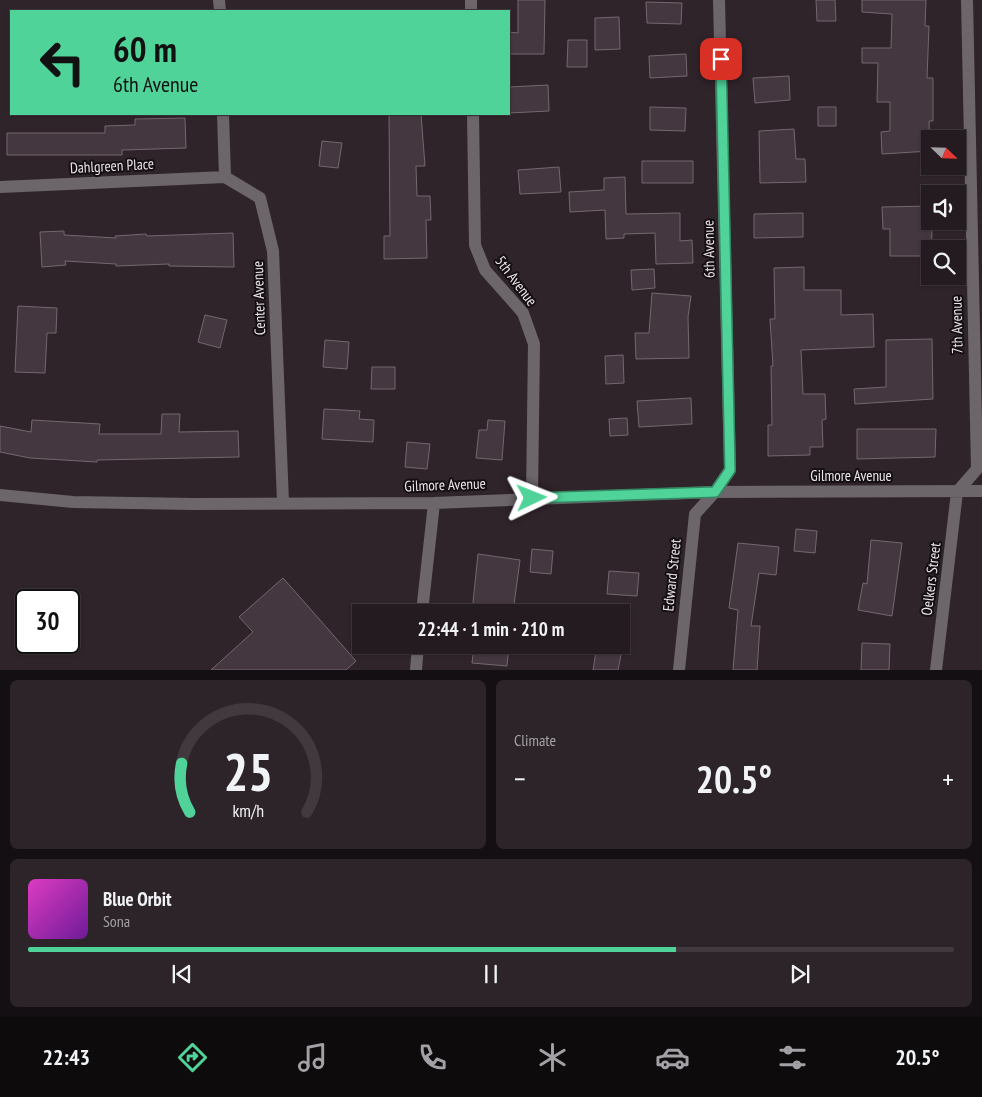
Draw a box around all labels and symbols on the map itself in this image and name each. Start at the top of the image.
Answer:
pin [700,38,742,80]
north arrow [921,130,966,175]
street label: Dahlgreen Place [69,154,154,177]
street label: 6th Avenue [698,220,719,278]
street label: 5th Avenue [491,252,541,310]
street label: Center Avenue [248,261,269,335]
street label: 7th Avenue [946,296,967,354]
street label: Gilmore Avenue [810,466,892,485]
position arrow [505,471,557,523]
street label: Gilmore Avenue [404,474,486,495]
street label: Edward Street [658,538,685,612]
street label: Oelkers Street [917,541,944,616]
speed limit sign: 30 [15,589,80,654]

